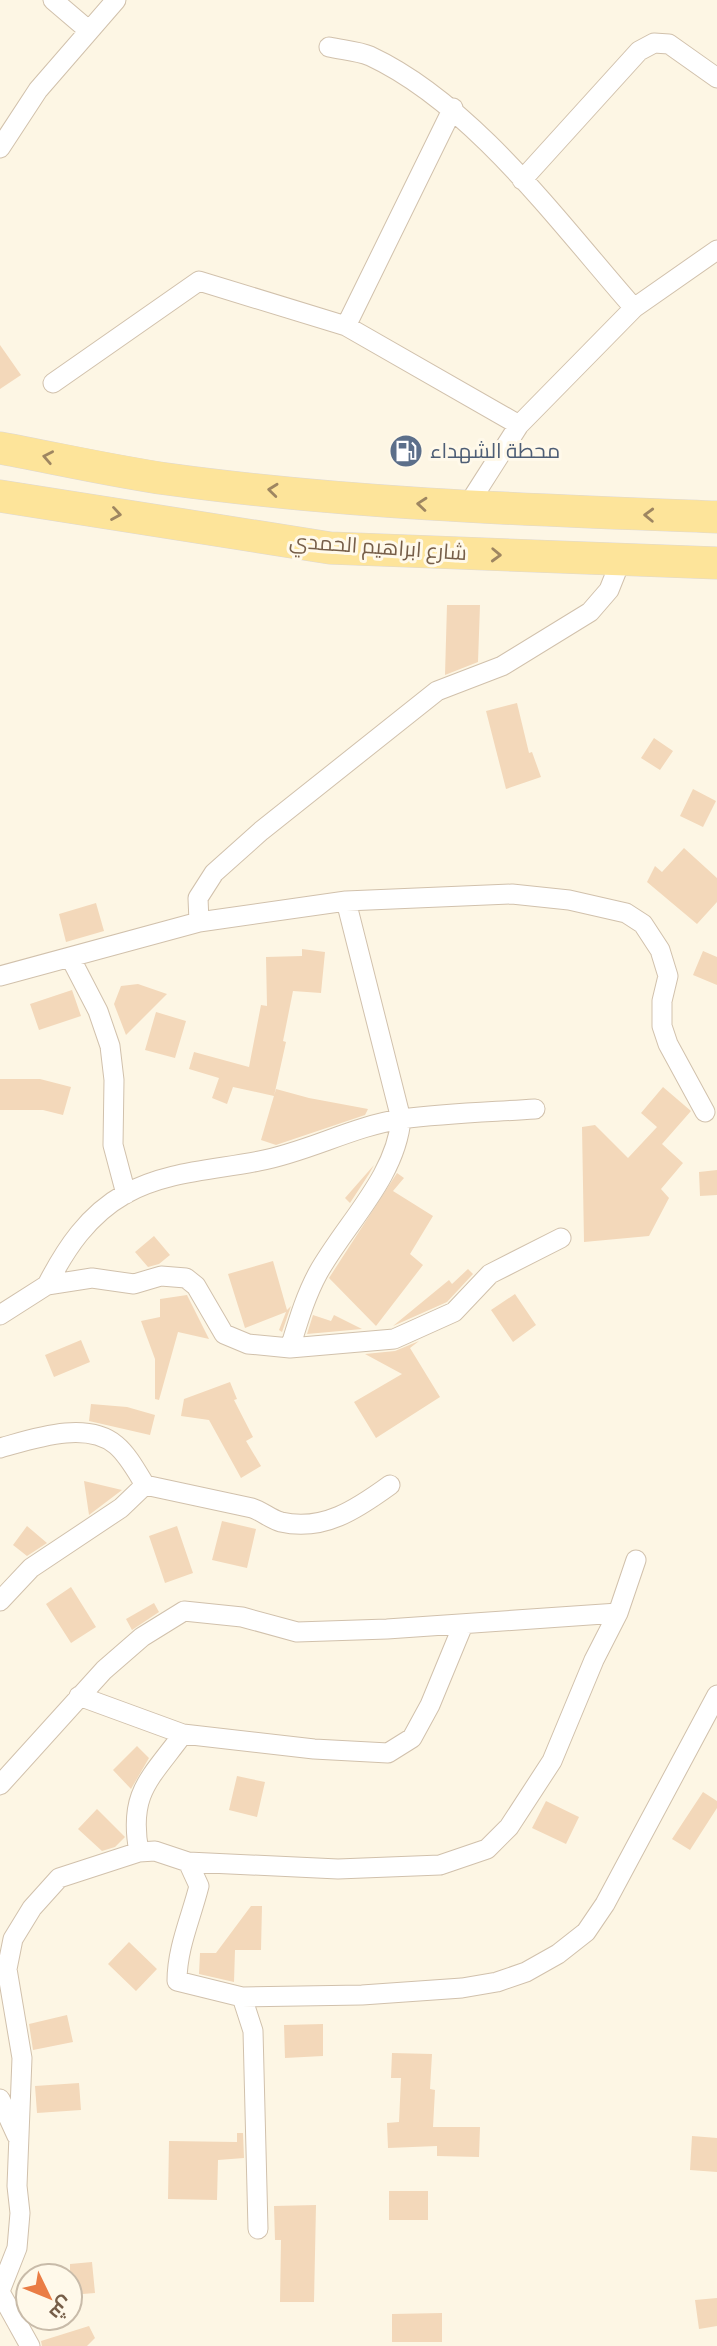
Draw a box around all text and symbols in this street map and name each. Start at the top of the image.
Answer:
fuel station icon: محطة الشهداء [387,432,425,470]
place label: محطة الشهداء [430,437,560,464]
one-way arrow [42,450,54,465]
one-way arrow [267,482,279,497]
one-way arrow [416,496,427,511]
one-way arrow [110,506,122,521]
one-way arrow [643,507,654,522]
street label: شارع ابراهيم الحمدي [288,527,468,569]
one-way arrow [491,548,502,563]
north arrow [14,2262,84,2332]
text: ش [44,2291,79,2326]

